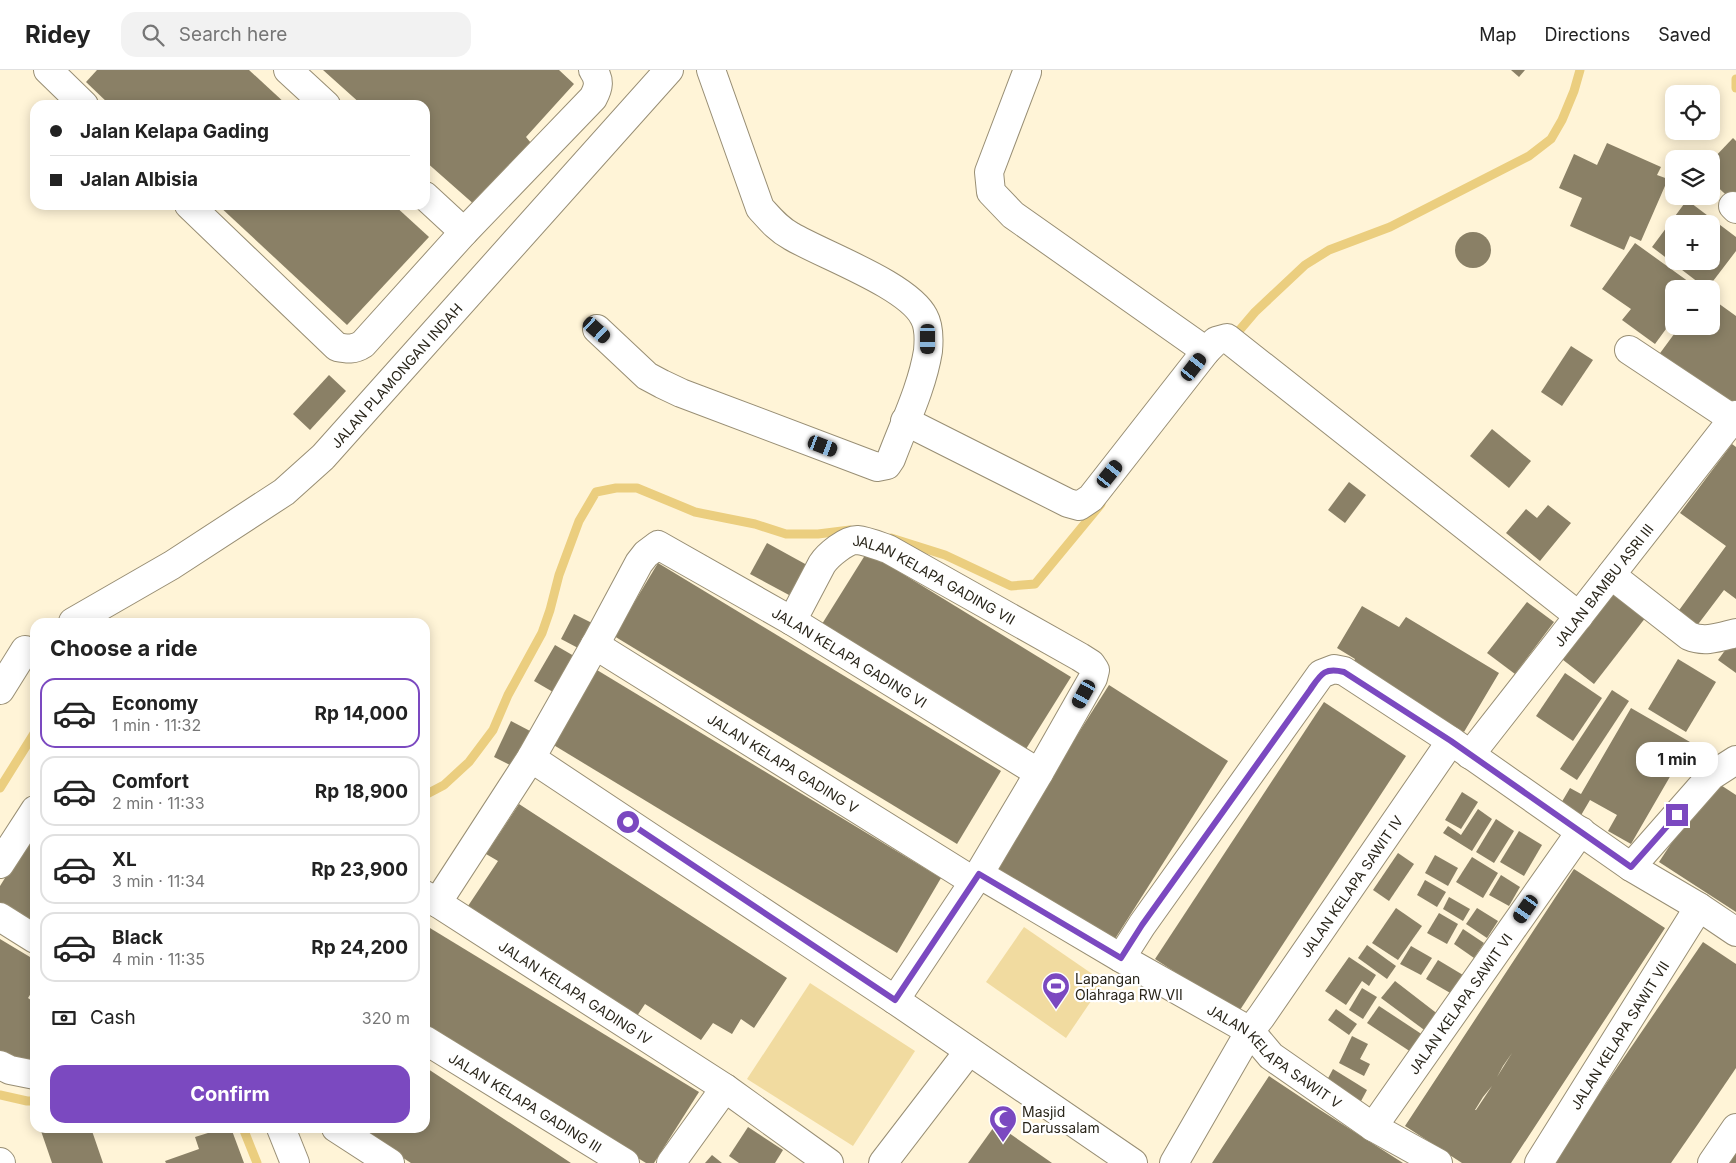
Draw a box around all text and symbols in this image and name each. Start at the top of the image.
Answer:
search box [121,12,471,57]
text: Ridey [25,20,91,49]
icon: search [139,21,167,49]
text: Search here [179,23,287,46]
text: Map [1479,24,1517,45]
text: Directions [1545,24,1630,45]
text: Saved [1658,24,1711,45]
map controls [1665,85,1720,335]
button: locate [1665,85,1720,140]
text: Jalan Kelapa Gading [80,120,269,143]
button: layers [1665,150,1720,205]
text: Jalan Albisia [80,168,198,191]
button: + [1665,215,1720,270]
button: − [1665,280,1720,335]
street label: JALAN PLAMONGAN INDAH [327,299,465,451]
car [580,314,613,346]
car [920,324,935,354]
car [1178,351,1209,383]
car [806,434,839,458]
car [1094,458,1125,490]
street label: JALAN BAMBU ASRI III [1550,520,1656,650]
street label: JALAN KELAPA GADING VII [851,531,1018,627]
street label: JALAN KELAPA GADING VI [769,603,930,711]
text: Choose a ride [50,635,198,661]
car [1070,677,1097,711]
icon: car [52,691,97,736]
text: Economy [112,692,198,715]
text: Rp 14,000 [314,702,408,725]
street label: JALAN KELAPA GADING V [705,709,862,816]
text: 1 min · 11:32 [112,715,201,735]
callout: 1 min [1636,742,1718,778]
text: 1 min [1657,749,1697,769]
icon: car [52,769,97,814]
text: Comfort [112,770,189,793]
text: Rp 18,900 [315,780,408,803]
text: 2 min · 11:33 [112,793,205,813]
route end [1666,804,1688,826]
route start [617,811,639,833]
street label: JALAN KELAPA SAWIT IV [1296,812,1406,960]
icon: car [52,847,97,892]
text: XL [112,848,137,871]
text: Rp 23,900 [311,858,408,881]
text: 3 min · 11:34 [112,871,205,891]
car [1511,892,1540,926]
icon: car [52,925,97,970]
text: Black [112,926,163,949]
street label: JALAN KELAPA SAWIT VI [1404,930,1515,1077]
text: Rp 24,200 [311,936,408,959]
street label: JALAN KELAPA GADING IV [496,936,655,1047]
text: 4 min · 11:35 [112,949,205,969]
street label: JALAN KELAPA SAWIT VII [1566,957,1672,1112]
place label: Lapangan Olahraga RW VII [1075,970,1183,1003]
sports icon: Lapangan Olahraga RW VII [1041,971,1071,1010]
street label: JALAN KELAPA SAWIT V [1205,1000,1345,1111]
icon: cash [50,1004,78,1032]
text: Cash [90,1006,136,1029]
text: 320 m [362,1008,410,1028]
street label: JALAN KELAPA GADING III [446,1048,605,1155]
button: Confirm [50,1065,410,1123]
place label: Masjid Darussalam [1022,1103,1100,1136]
mosque icon: Masjid Darussalam [988,1104,1018,1143]

